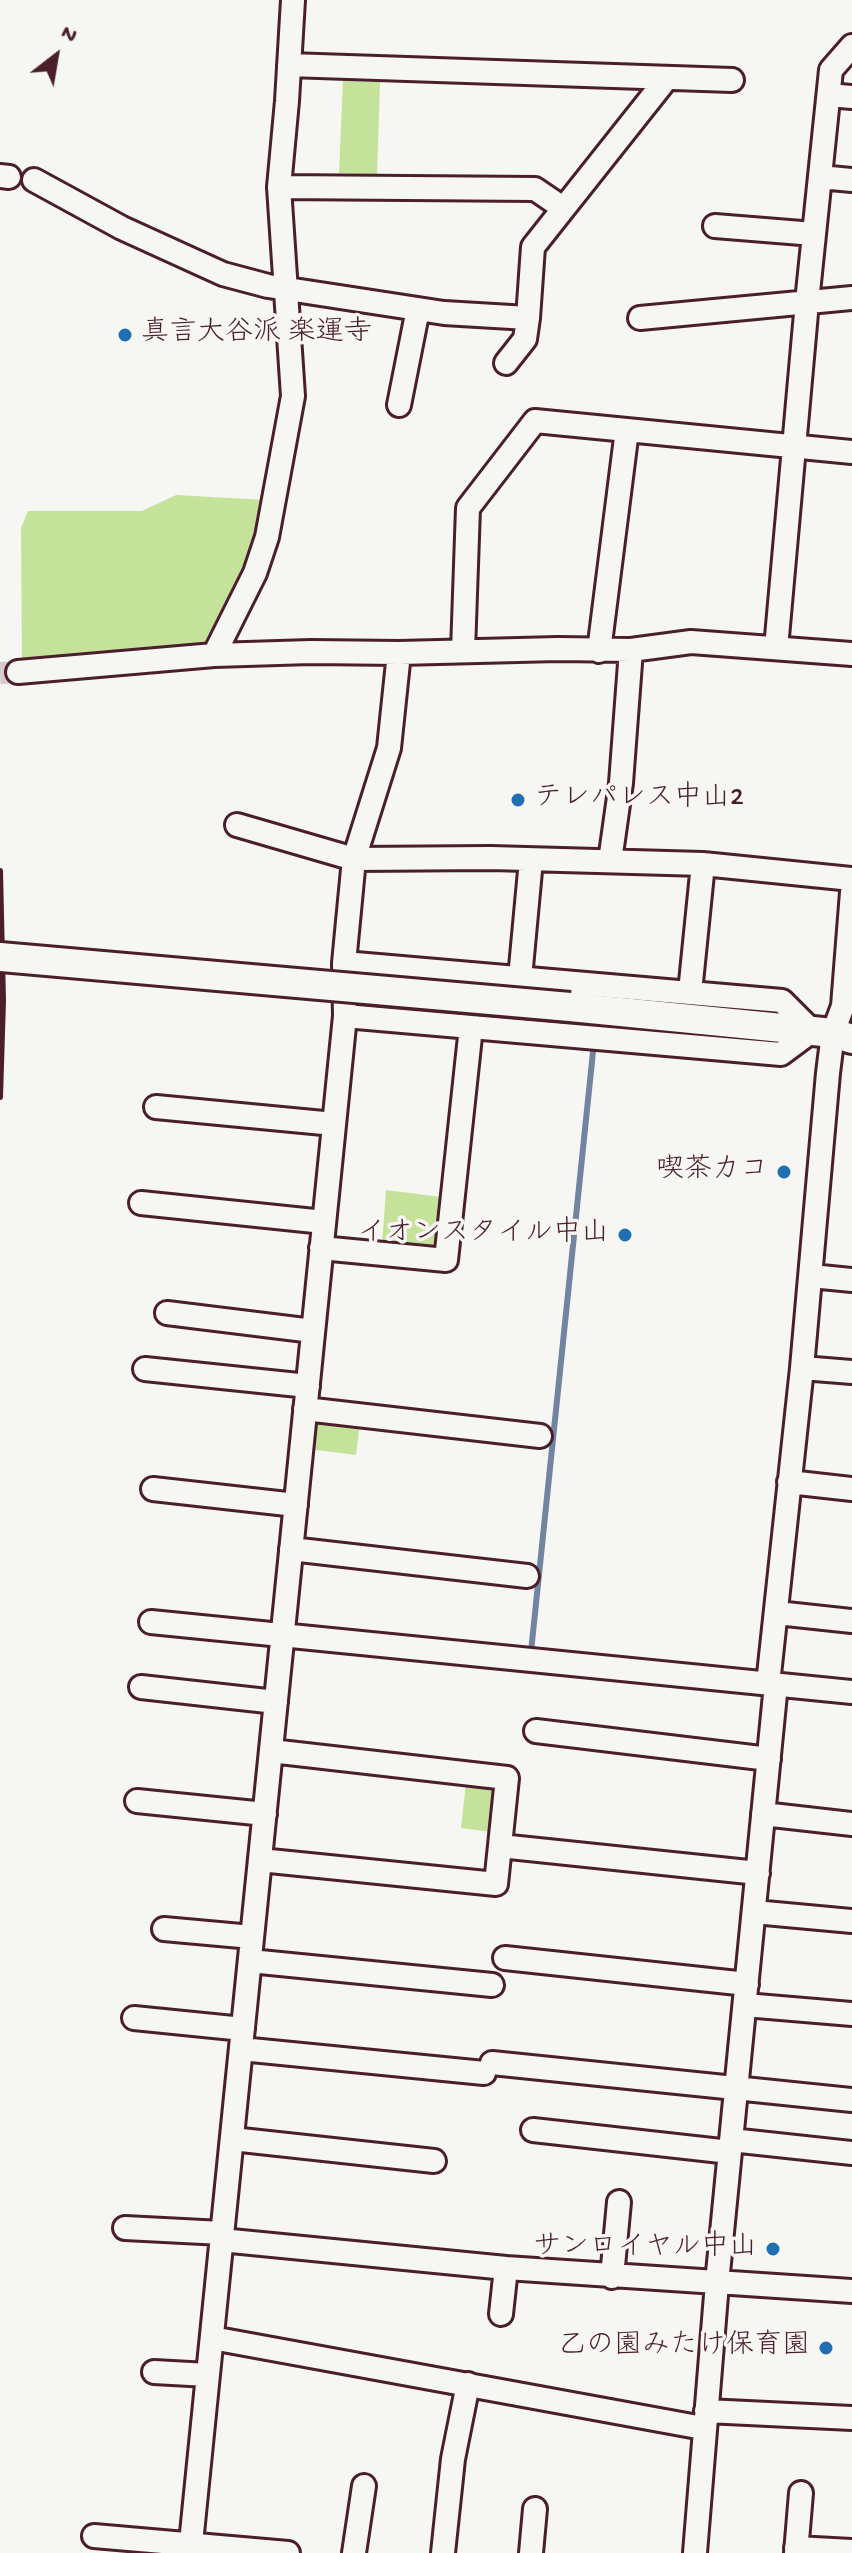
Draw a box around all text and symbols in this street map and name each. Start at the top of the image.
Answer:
north arrow [16,16,96,96]
text: N [56,21,81,50]
place label: 真言大谷派 楽運寺 [141,318,372,352]
marker: 真言大谷派 楽運寺 [116,326,134,344]
place label: テレパレス中山2 [534,783,744,817]
marker: テレパレス中山2 [509,791,527,809]
place label: 喫茶カコ [656,1155,768,1189]
marker: 喫茶カコ [775,1163,793,1181]
place label: イオンスタイル中山 [357,1218,609,1252]
marker: イオンスタイル中山 [616,1226,634,1244]
place label: サンロイヤル中山 [533,2232,757,2266]
marker: サンロイヤル中山 [764,2240,782,2258]
place label: 乙の園みたけ保育園 [558,2331,810,2365]
marker: 乙の園みたけ保育園 [817,2339,835,2357]

